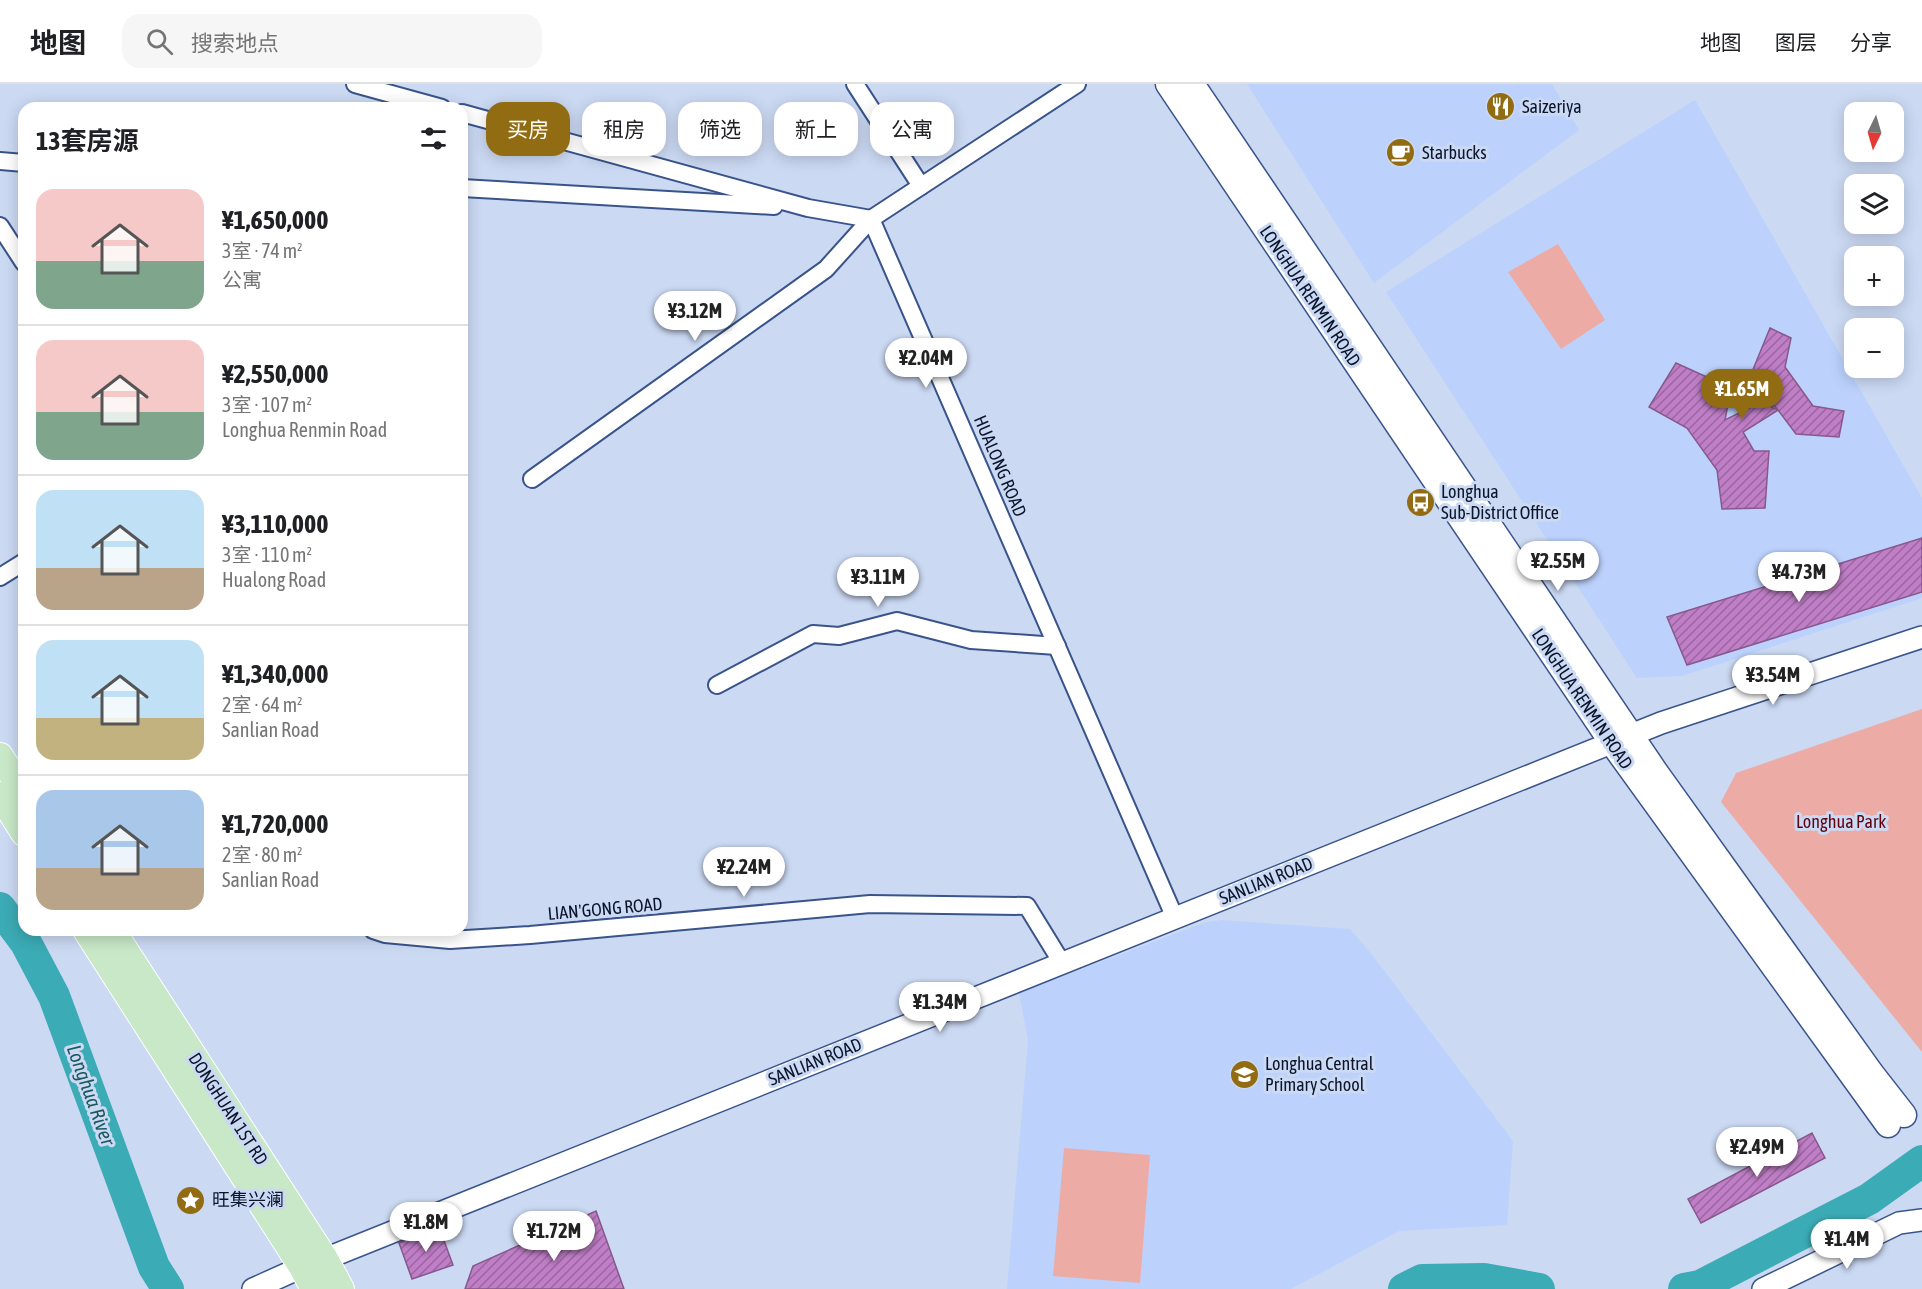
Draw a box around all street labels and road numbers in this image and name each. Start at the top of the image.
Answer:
street label: LONGHUA RENMIN ROAD [1256,221,1365,370]
street label: HUALONG ROAD [970,412,1031,520]
street label: LONGHUA RENMIN ROAD [1528,624,1637,773]
street label: SANLIAN ROAD [1216,852,1316,909]
street label: LIAN'GONG ROAD [547,893,663,924]
street label: SANLIAN ROAD [765,1033,865,1090]
street label: DONGHUAN 1ST RD [184,1049,272,1169]

